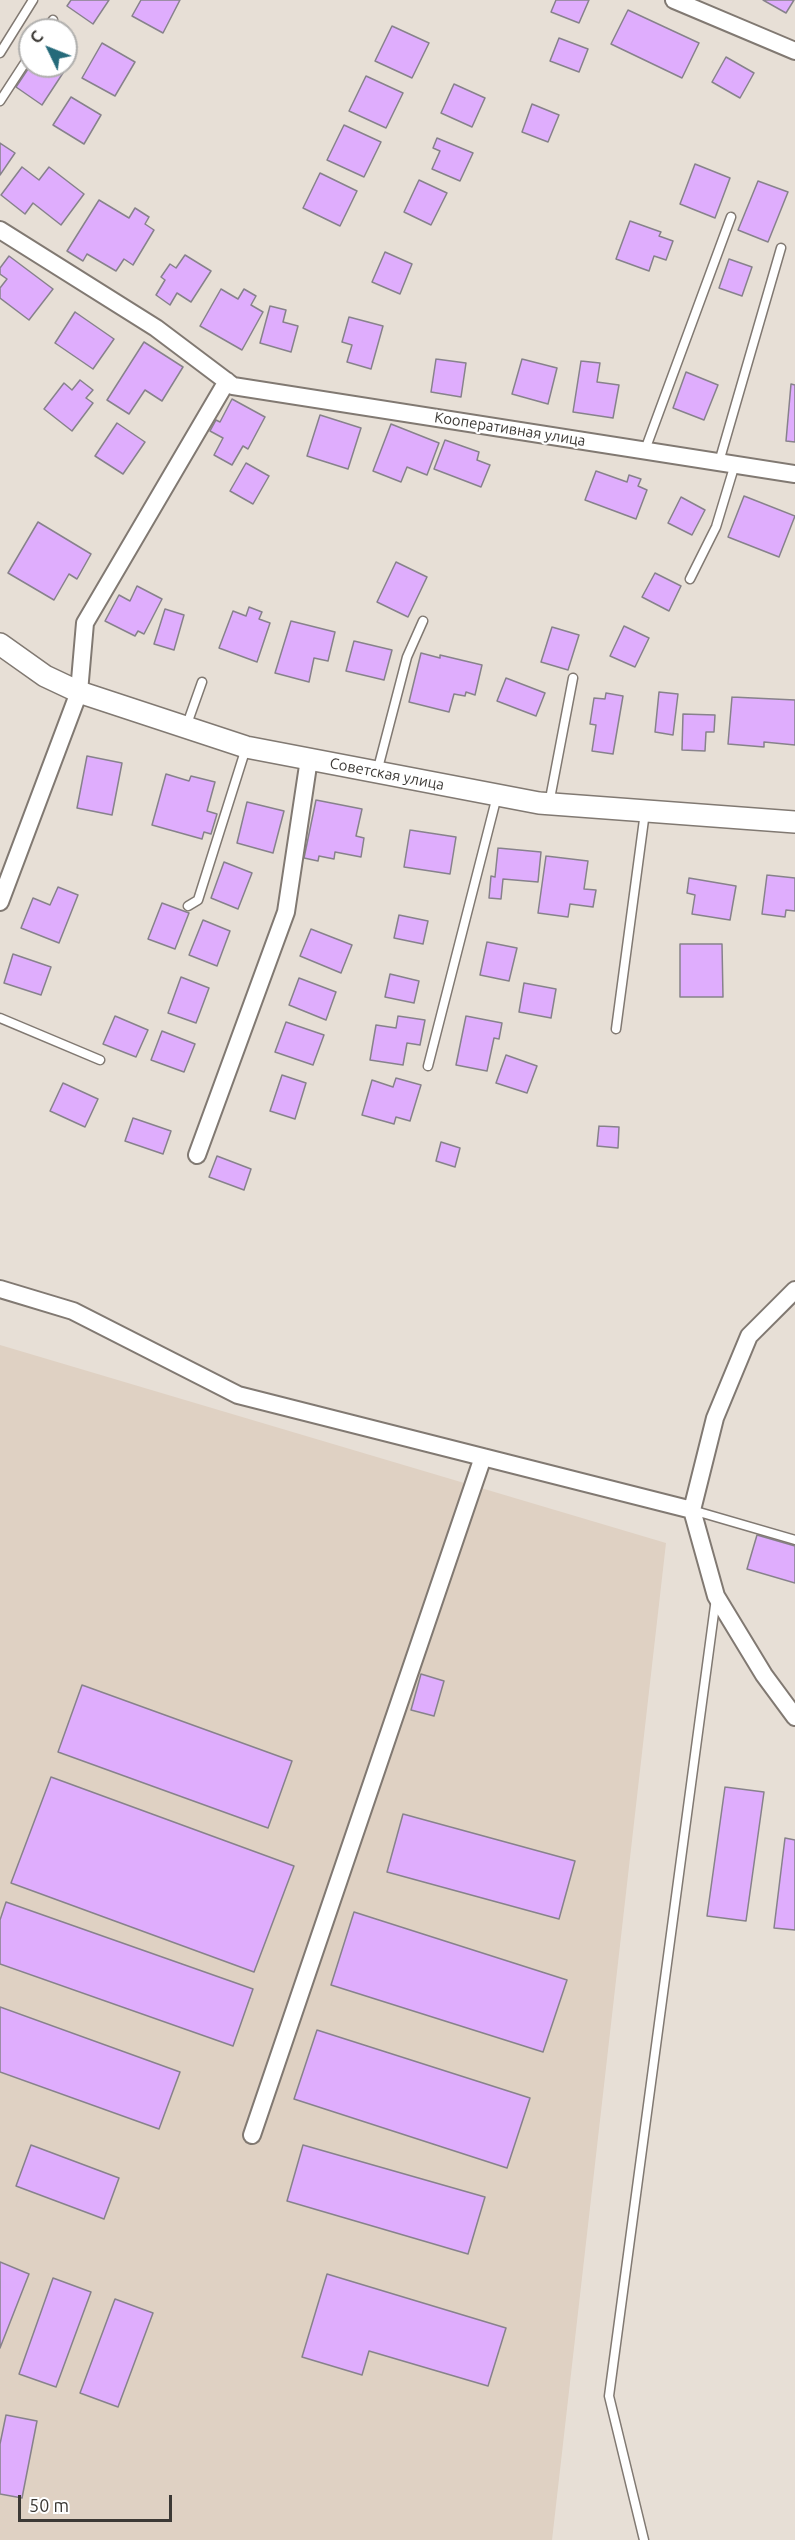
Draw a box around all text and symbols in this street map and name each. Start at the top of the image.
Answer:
north arrow [18,18,78,78]
text: С [26,27,46,47]
street label: Кооперативная улица [433,408,587,450]
street label: Советская улица [328,754,446,794]
scale bar [21,2483,176,2521]
text: 50 m [29,2495,69,2515]

